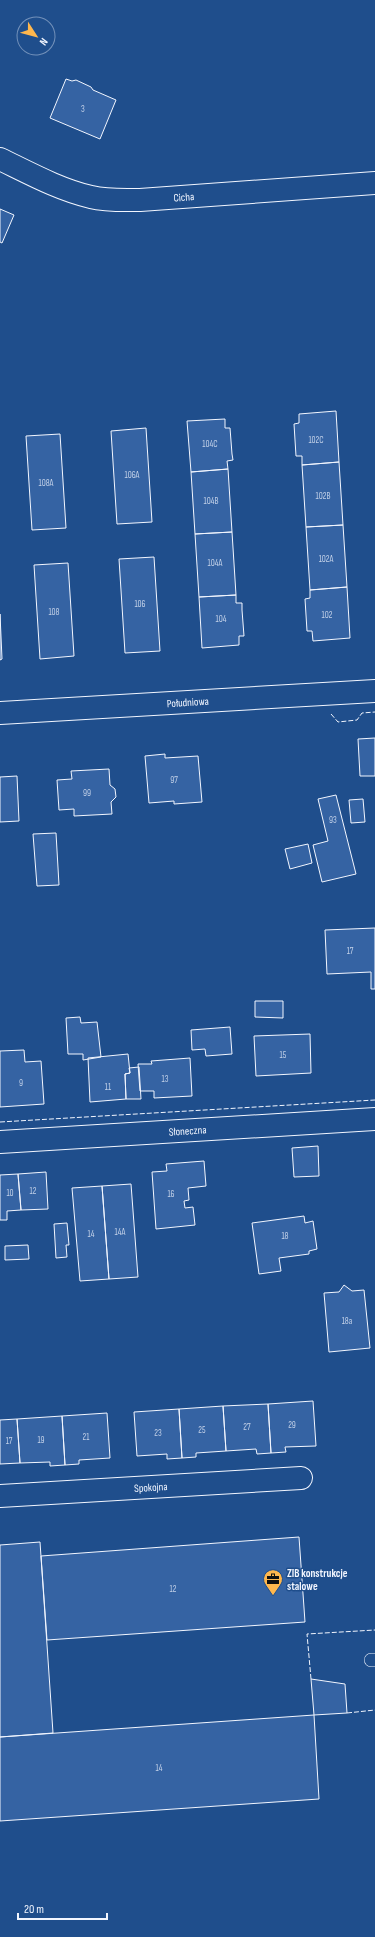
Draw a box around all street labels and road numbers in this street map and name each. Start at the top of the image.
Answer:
street label: Cicha [173,190,195,204]
street label: Południowa [166,694,209,710]
street label: Słoneczna [168,1123,207,1138]
street label: Spokojna [134,1480,168,1494]

